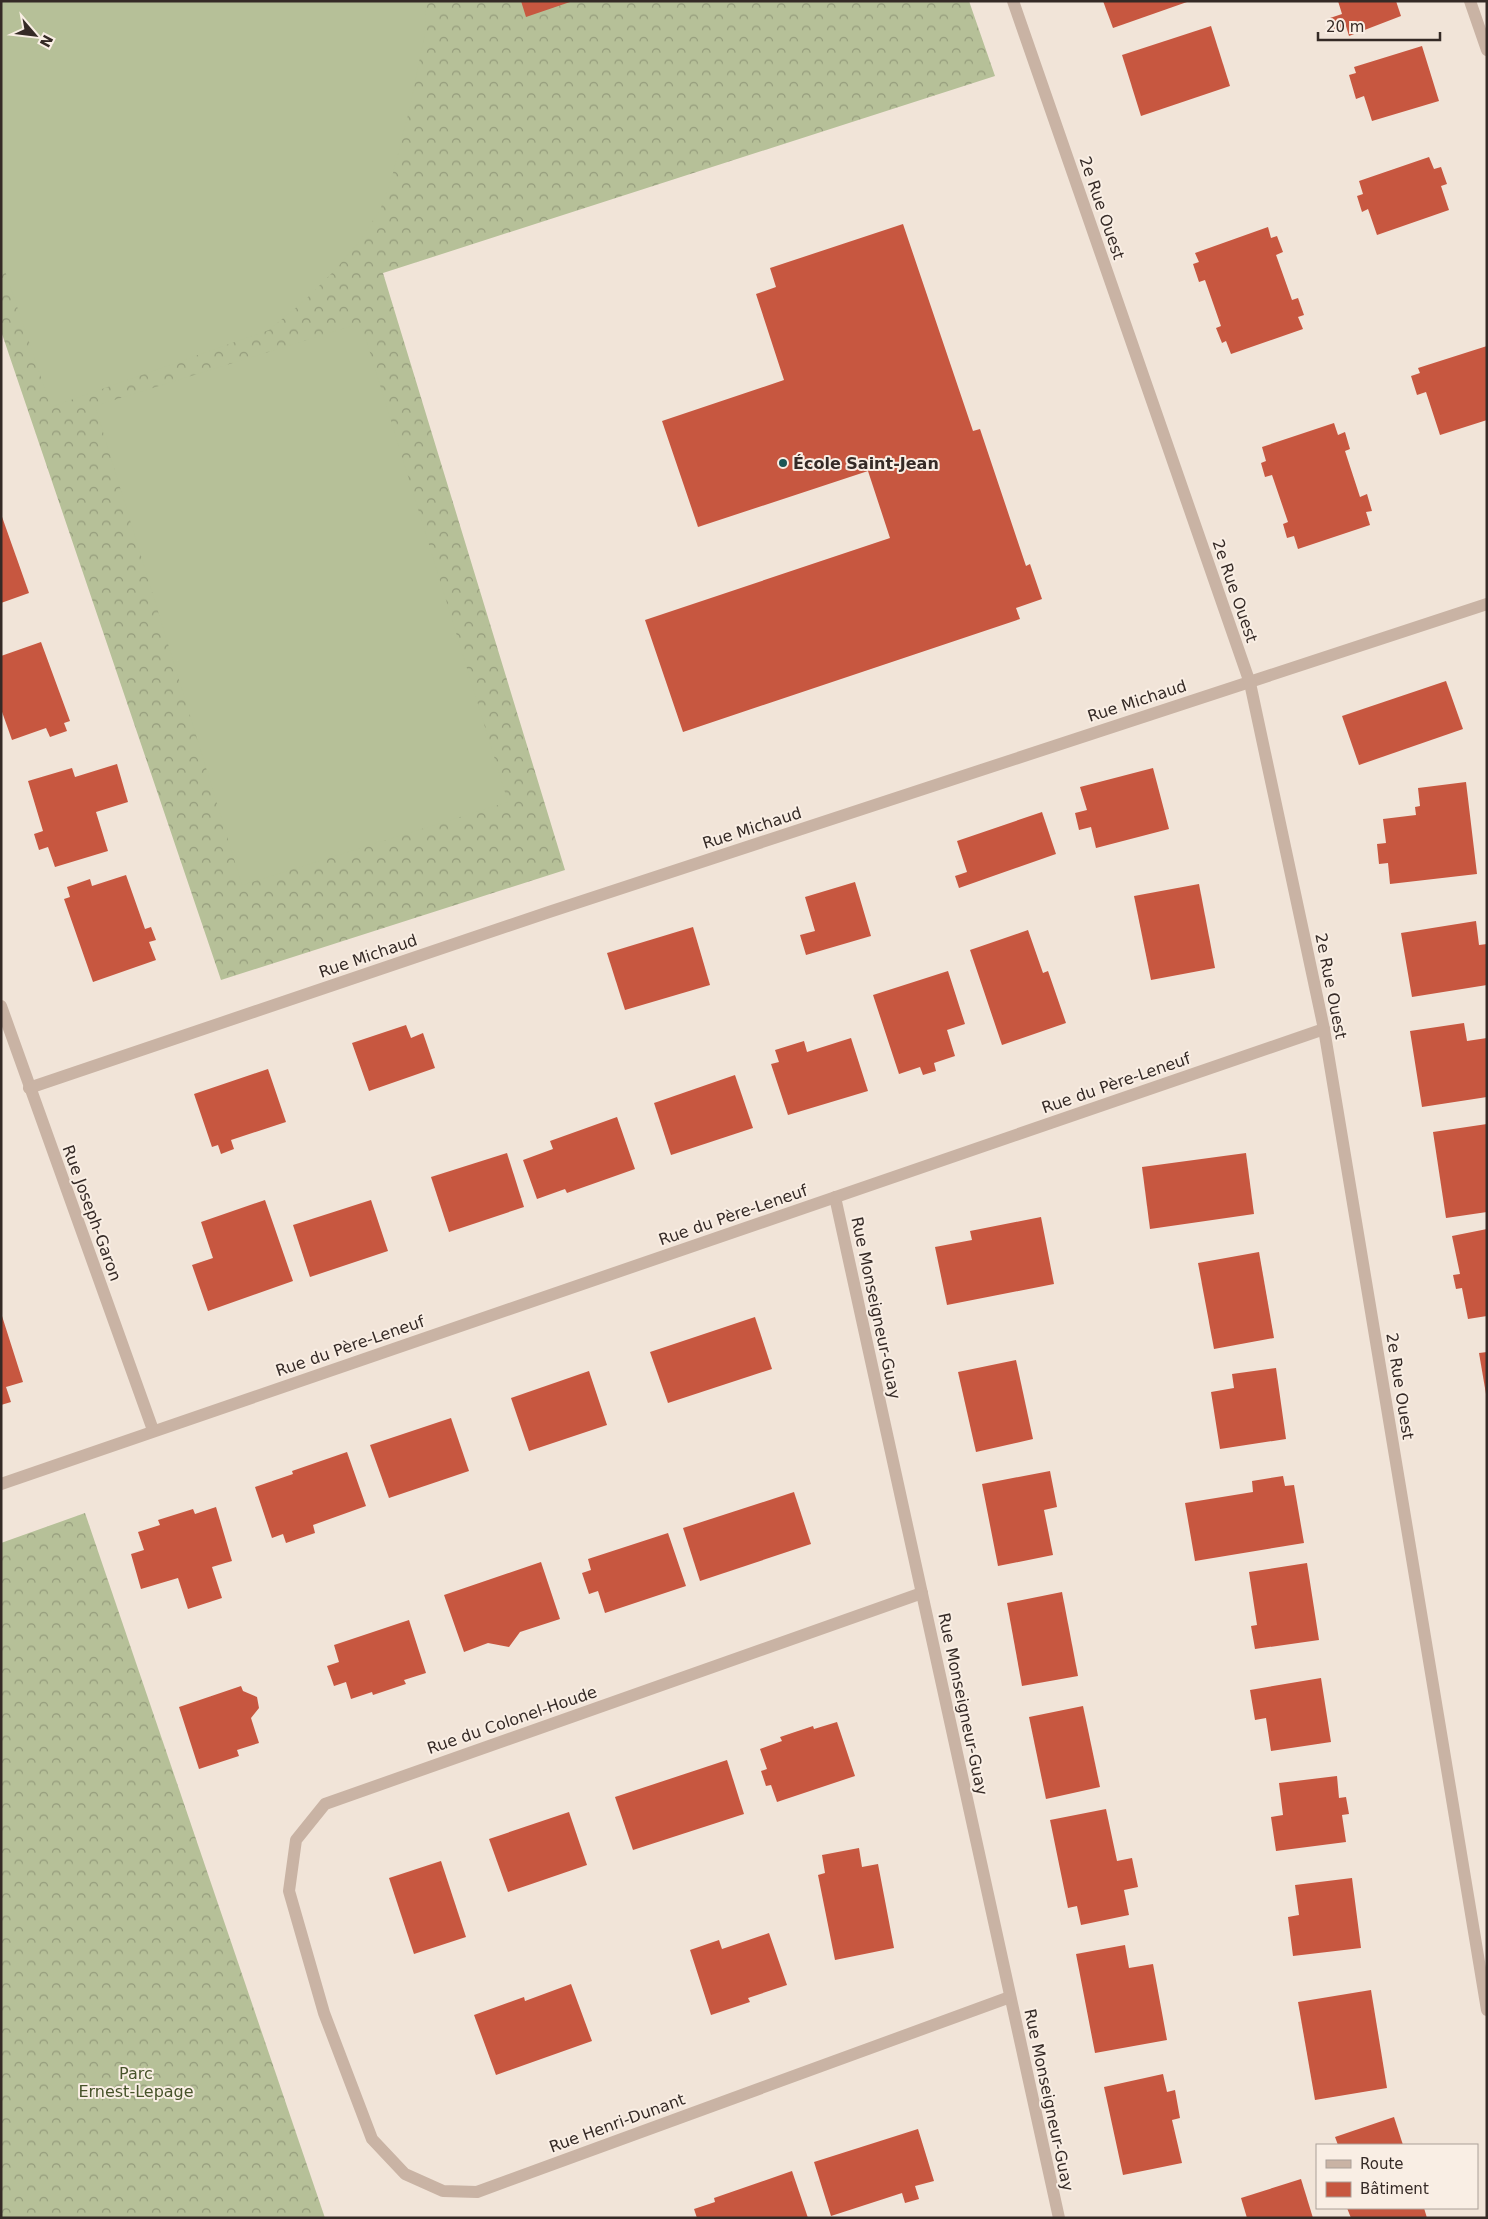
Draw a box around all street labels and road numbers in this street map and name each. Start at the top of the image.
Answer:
street label: 2e Rue Ouest [1075,154,1129,262]
street label: 2e Rue Ouest [1208,537,1262,645]
street label: Rue Michaud [1085,676,1189,726]
street label: Rue Michaud [700,803,804,853]
street label: Rue Michaud [316,930,420,982]
street label: 2e Rue Ouest [1311,931,1351,1041]
street label: Rue du Père-Leneuf [1039,1049,1193,1117]
street label: Rue Joseph-Garon [59,1142,125,1284]
street label: Rue du Père-Leneuf [656,1181,810,1249]
street label: Rue Monseigneur-Guay [847,1215,905,1401]
street label: Rue du Père-Leneuf [273,1312,427,1380]
street label: 2e Rue Ouest [1382,1331,1418,1441]
street label: Rue Monseigneur-Guay [934,1611,992,1797]
street label: Rue du Colonel-Houde [425,1682,599,1758]
street label: Rue Monseigneur-Guay [1020,2007,1078,2193]
street label: Rue Henri-Dunant [547,2090,687,2156]

